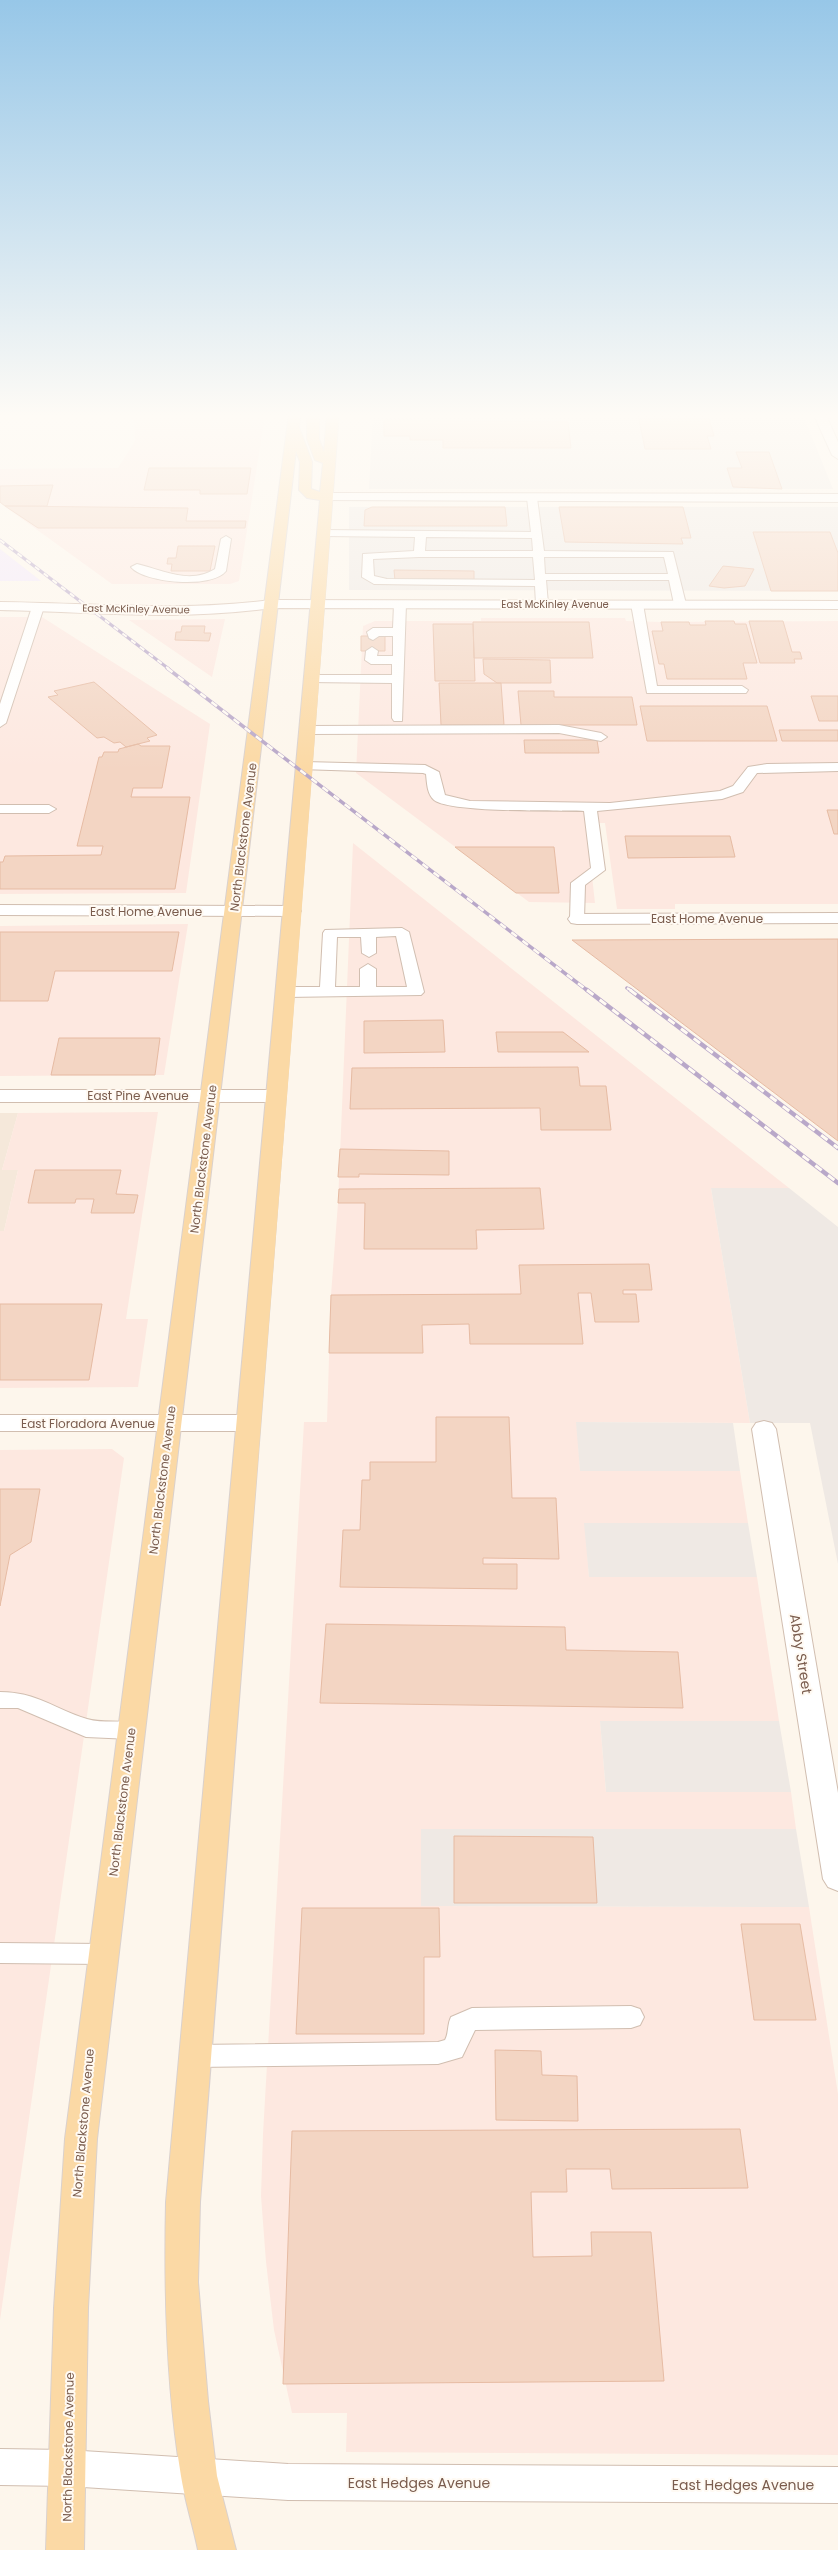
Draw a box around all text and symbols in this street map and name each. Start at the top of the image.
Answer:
street label: East McKinley Avenue [501,597,609,612]
street label: East McKinley Avenue [82,601,190,617]
street label: North Blackstone Avenue [225,762,261,912]
street label: East Home Avenue [90,903,202,920]
street label: East Home Avenue [651,910,763,927]
street label: North Blackstone Avenue [185,1084,221,1234]
street label: East Pine Avenue [87,1087,189,1104]
street label: North Blackstone Avenue [144,1405,180,1555]
street label: East Floradora Avenue [21,1415,155,1432]
street label: Abby Street [785,1612,817,1696]
street label: North Blackstone Avenue [104,1727,140,1877]
street label: North Blackstone Avenue [68,2048,98,2198]
street label: North Blackstone Avenue [58,2372,78,2522]
street label: East Hedges Avenue [348,2473,491,2493]
street label: East Hedges Avenue [672,2475,815,2495]

